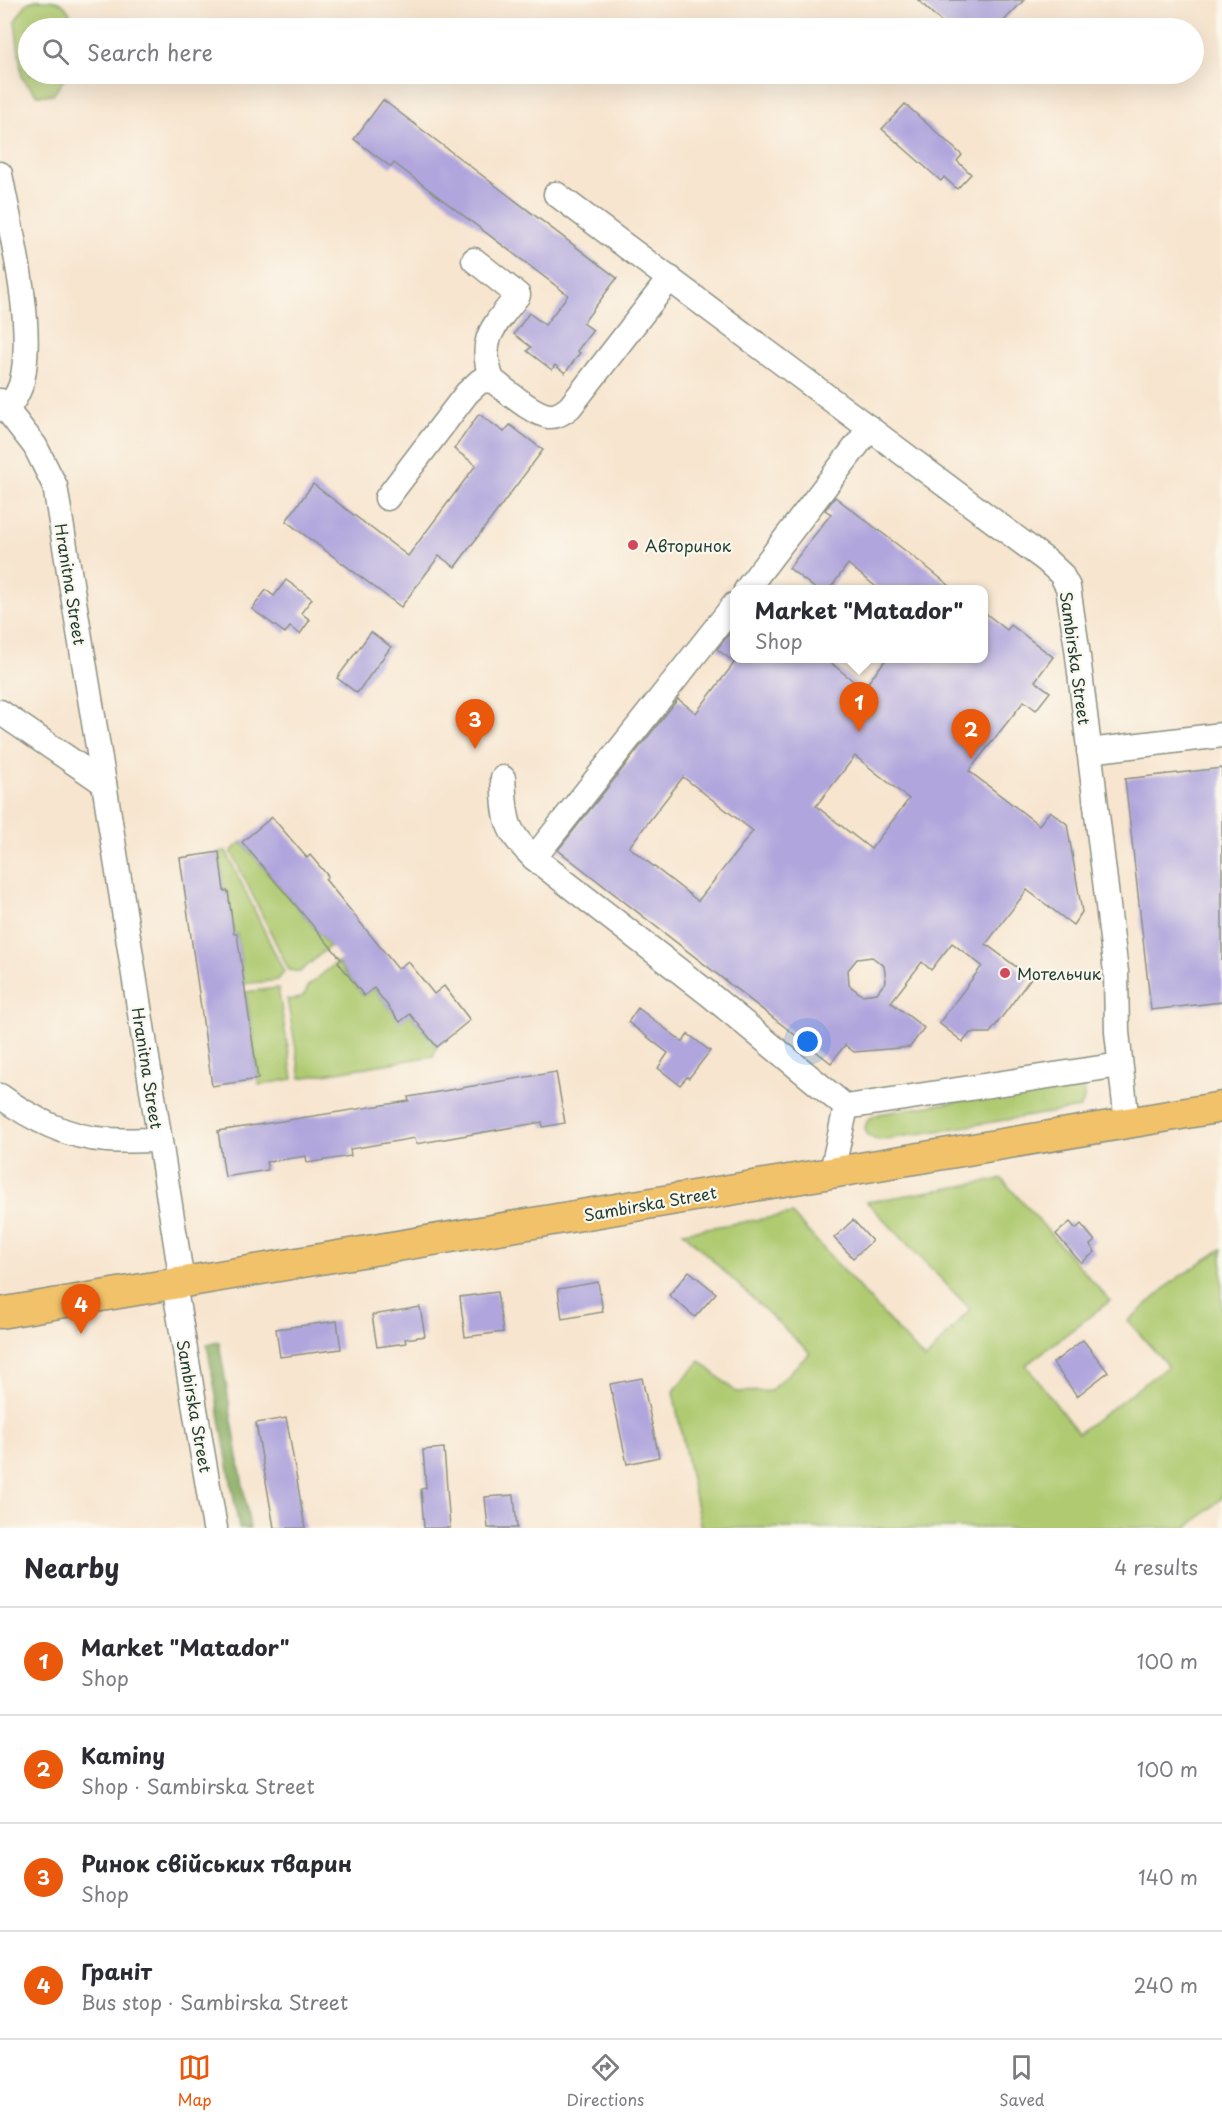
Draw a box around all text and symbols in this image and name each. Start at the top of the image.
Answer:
search box [18,18,1204,84]
icon: search [39,35,72,68]
text: Search here [87,35,213,68]
street label: Hranitna Street [50,522,93,647]
place label: Авторинок [645,533,732,557]
marker: Авторинок [626,538,640,552]
popup [730,585,988,663]
street label: Sambirska Street [1055,590,1097,727]
text: Market "Matador" [755,593,963,626]
text: Shop [755,626,803,656]
pin: 1 [840,682,878,732]
pin: 3 [456,700,494,749]
pin: 2 [952,710,990,759]
place label: Мотельчик [1017,961,1102,985]
marker: Мотельчик [998,966,1012,980]
street label: Hranitna Street [127,1006,170,1131]
your location [793,1027,822,1056]
street label: Sambirska Street [582,1179,719,1226]
pin: 4 [62,1284,100,1334]
street label: Sambirska Street [172,1338,219,1475]
text: Nearby [24,1548,119,1587]
text: 4 results [1114,1552,1198,1582]
text: Market "Matador" [81,1630,290,1663]
text: 1 [39,1646,48,1676]
text: 100 m [1137,1646,1198,1676]
text: Shop [81,1663,129,1693]
text: Kaminy [81,1738,165,1771]
text: 2 [36,1754,51,1784]
text: 100 m [1137,1754,1198,1784]
text: Shop · Sambirska Street [81,1771,315,1801]
text: Ринок свійських тварин [81,1846,352,1879]
text: 3 [37,1862,50,1892]
text: 140 m [1138,1862,1198,1892]
text: Shop [81,1879,129,1909]
text: Граніт [81,1954,152,1987]
text: 4 [37,1970,50,2000]
text: 240 m [1133,1970,1198,2000]
text: Bus stop · Sambirska Street [81,1987,348,2017]
tab: Map [177,2051,212,2111]
tab: Directions [566,2051,644,2111]
tab: Saved [999,2051,1045,2111]

